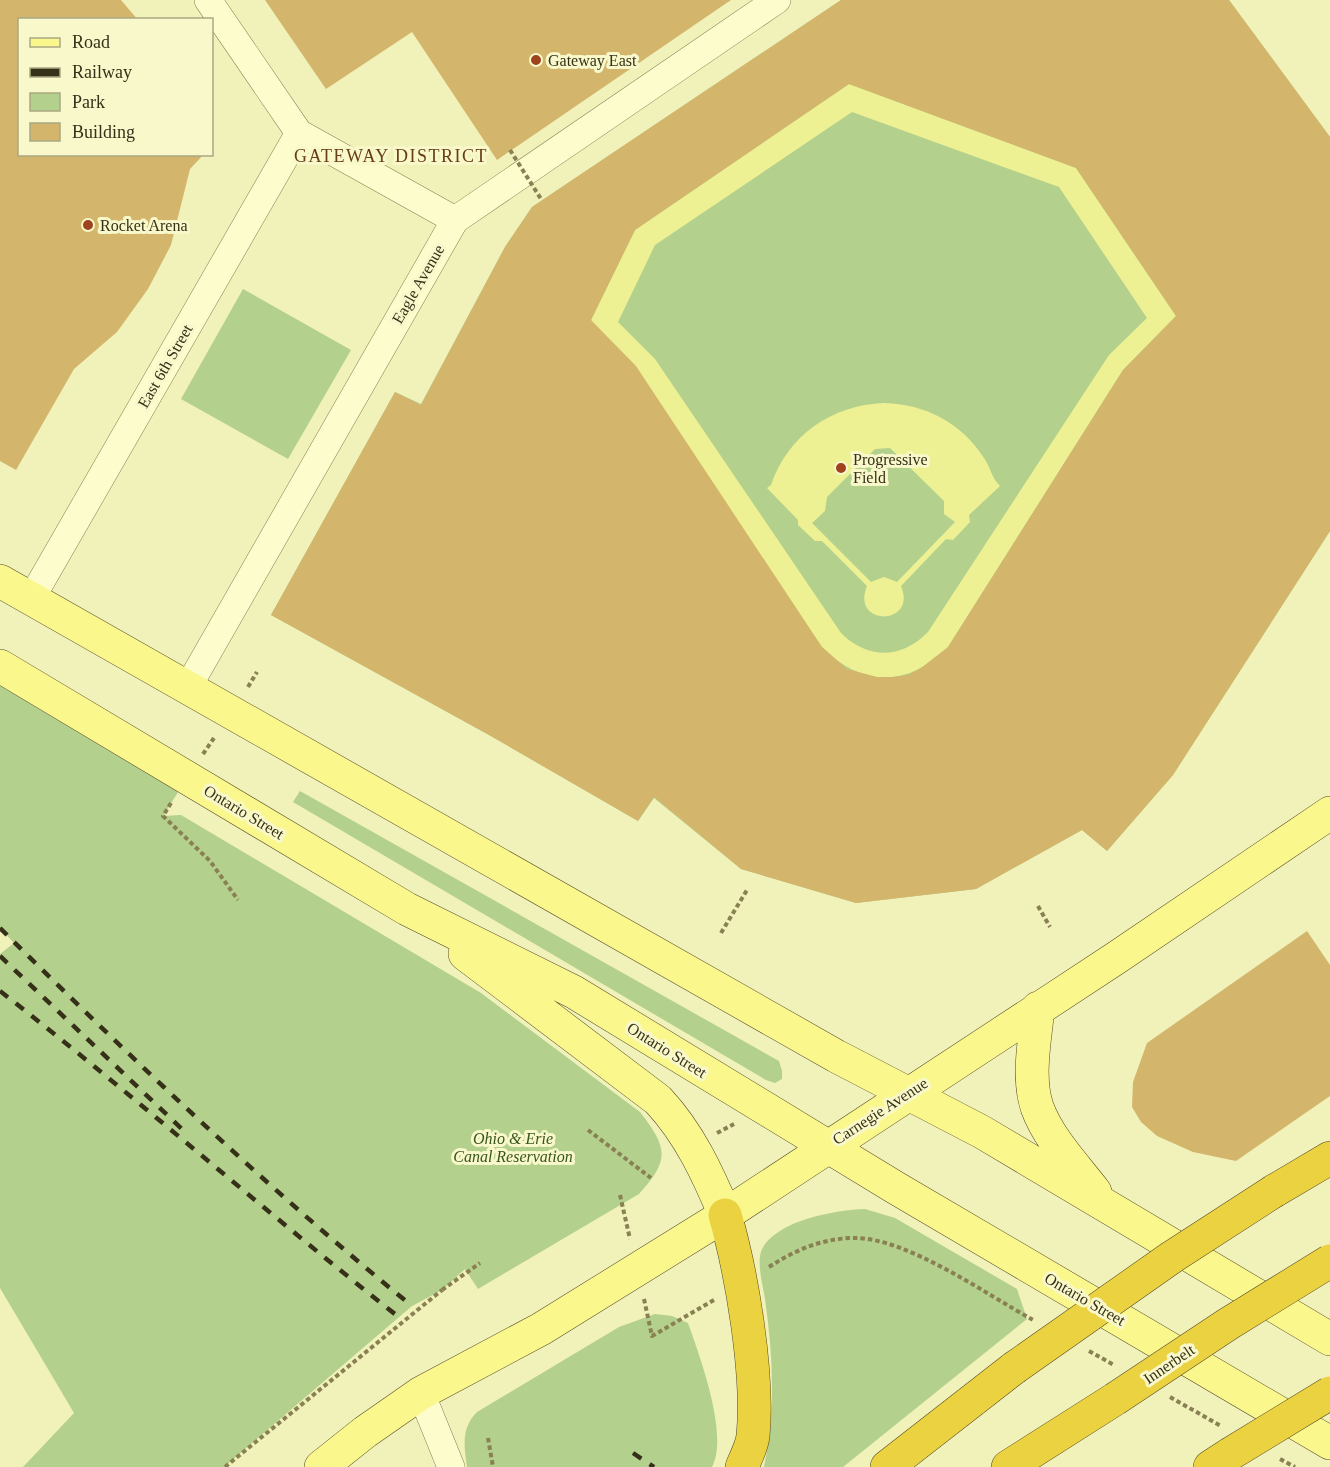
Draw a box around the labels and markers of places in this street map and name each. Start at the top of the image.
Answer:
place label: Gateway East [548,52,637,70]
marker: Gateway East [529,53,543,67]
place label: Rocket Arena [100,217,188,234]
marker: Rocket Arena [81,218,95,232]
place label: Progressive Field [853,451,928,486]
marker: Progressive Field [834,461,848,475]

